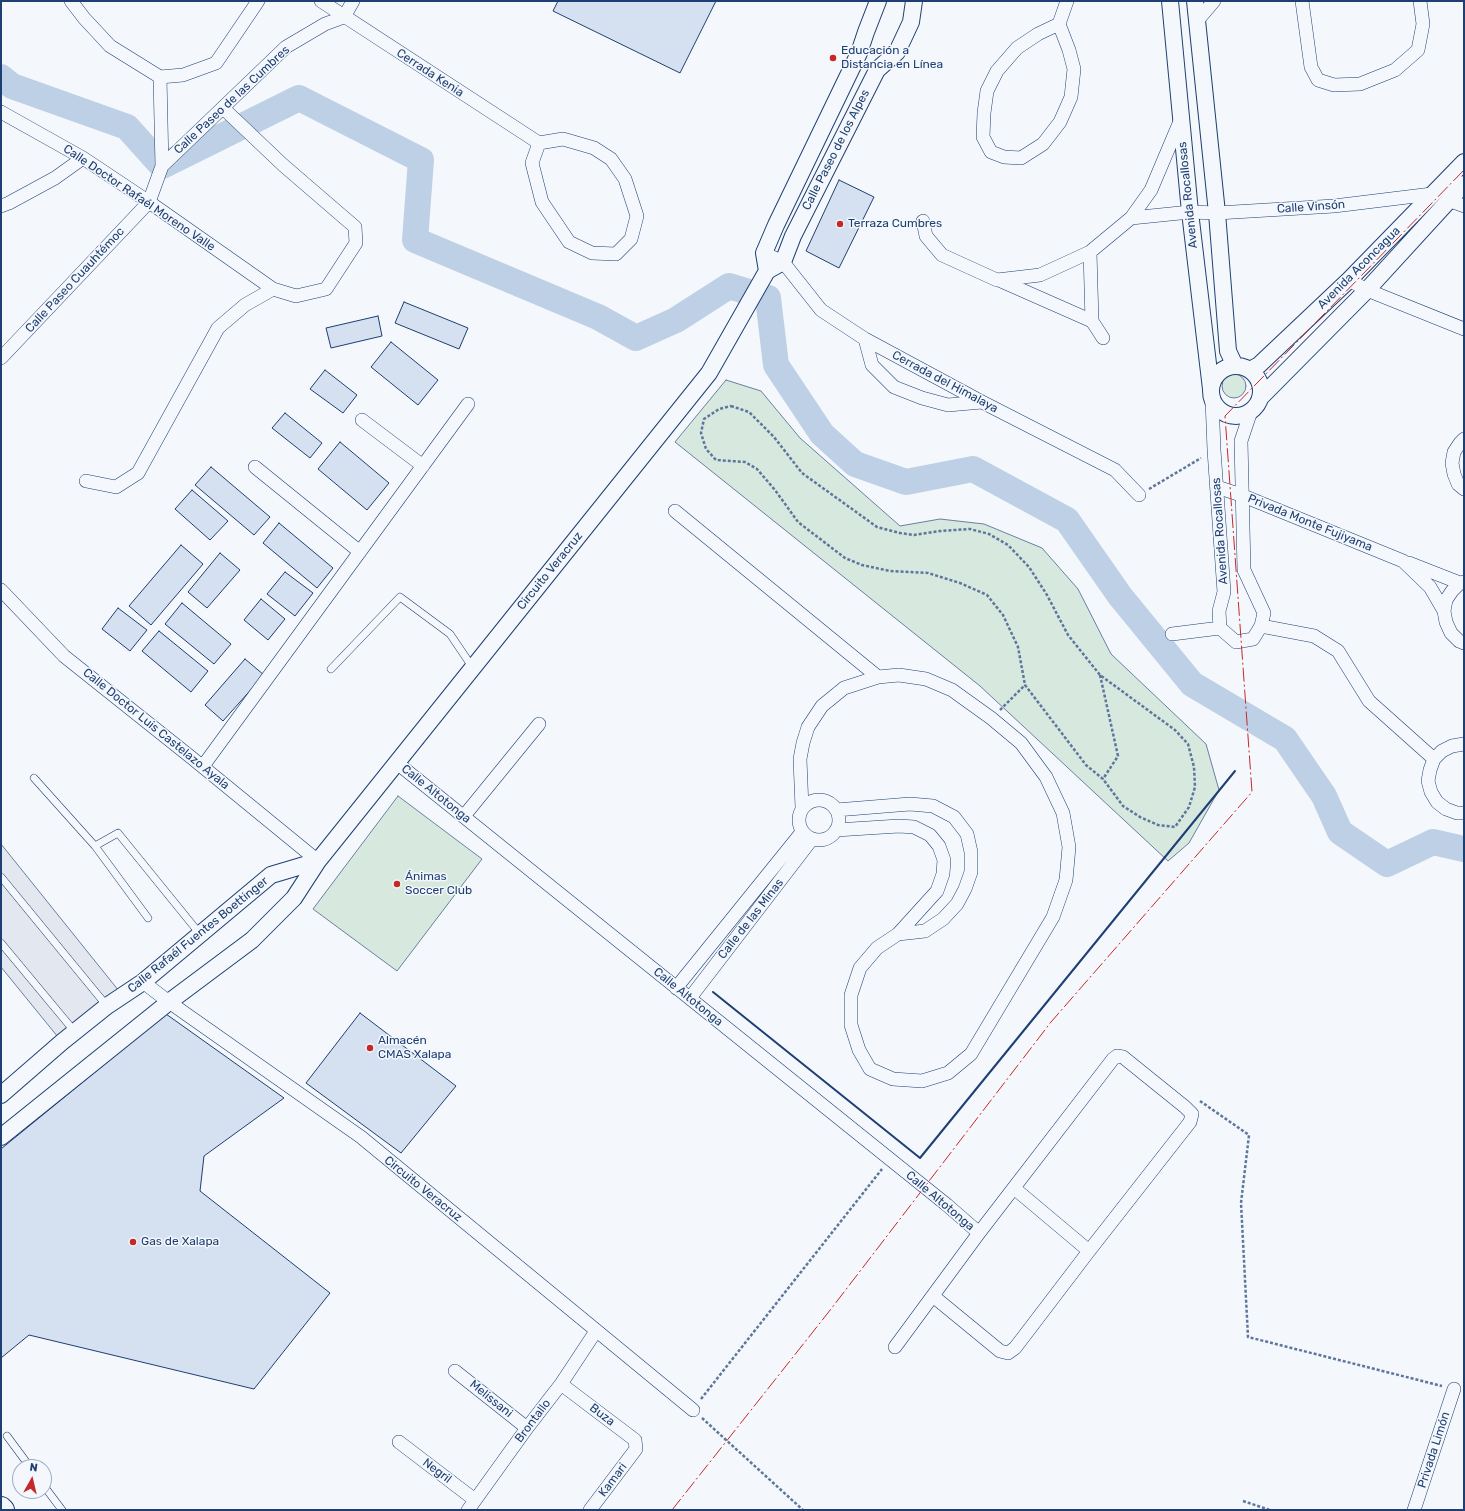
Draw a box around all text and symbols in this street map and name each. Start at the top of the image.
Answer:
street label: Calle Paseo de las Cumbres [171,43,293,157]
place label: Educación a Distancia en Línea [841,44,943,72]
street label: Cerrada Kenia [394,46,466,100]
marker: Educación a Distancia en Línea [828,53,838,63]
street label: Calle Paseo de los Alpes [799,87,873,213]
street label: Avenida Rocallosas [1175,141,1201,249]
street label: Calle Doctor Rafaél Moreno Valle [60,142,218,254]
street label: Calle Vinsón [1276,197,1346,217]
place label: Terraza Cumbres [848,217,942,231]
marker: Terraza Cumbres [835,219,845,229]
street label: Calle Paseo Cuauhtémoc [22,224,128,336]
street label: Avenida Aconcagua [1315,224,1403,312]
street label: Cerrada del Himalaya [890,348,1000,416]
street label: Avenida Rocallosas [1209,477,1231,585]
street label: Privada Monte Fujiyama [1246,491,1374,555]
street label: Circuito Veracruz [514,529,586,613]
street label: Calle Doctor Luis Castelazo Ayala [80,665,232,793]
street label: Calle Altotonga [398,762,474,826]
place label: Ánimas Soccer Club [405,870,472,898]
street label: Calle Rafaél Fuentes Boettinger [125,874,271,996]
street label: Calle de las Minas [715,876,787,962]
marker: Ánimas Soccer Club [392,879,402,889]
street label: Calle Altotonga [650,965,726,1029]
place label: Almacén CMAS Xalapa [378,1034,451,1062]
marker: Almacén CMAS Xalapa [365,1043,375,1053]
street label: Circuito Veracruz [381,1153,465,1225]
street label: Calle Altotonga [903,1168,977,1234]
place label: Gas de Xalapa [141,1235,219,1249]
marker: Gas de Xalapa [128,1237,138,1247]
street label: Melissani [467,1377,515,1421]
street label: Brontallo [512,1396,554,1446]
street label: Buza [586,1401,618,1429]
street label: Privada Limón [1415,1410,1453,1490]
street label: Negril [420,1455,454,1487]
north arrow [12,1459,52,1499]
street label: Kamari [596,1460,630,1500]
text: N [29,1461,38,1475]

